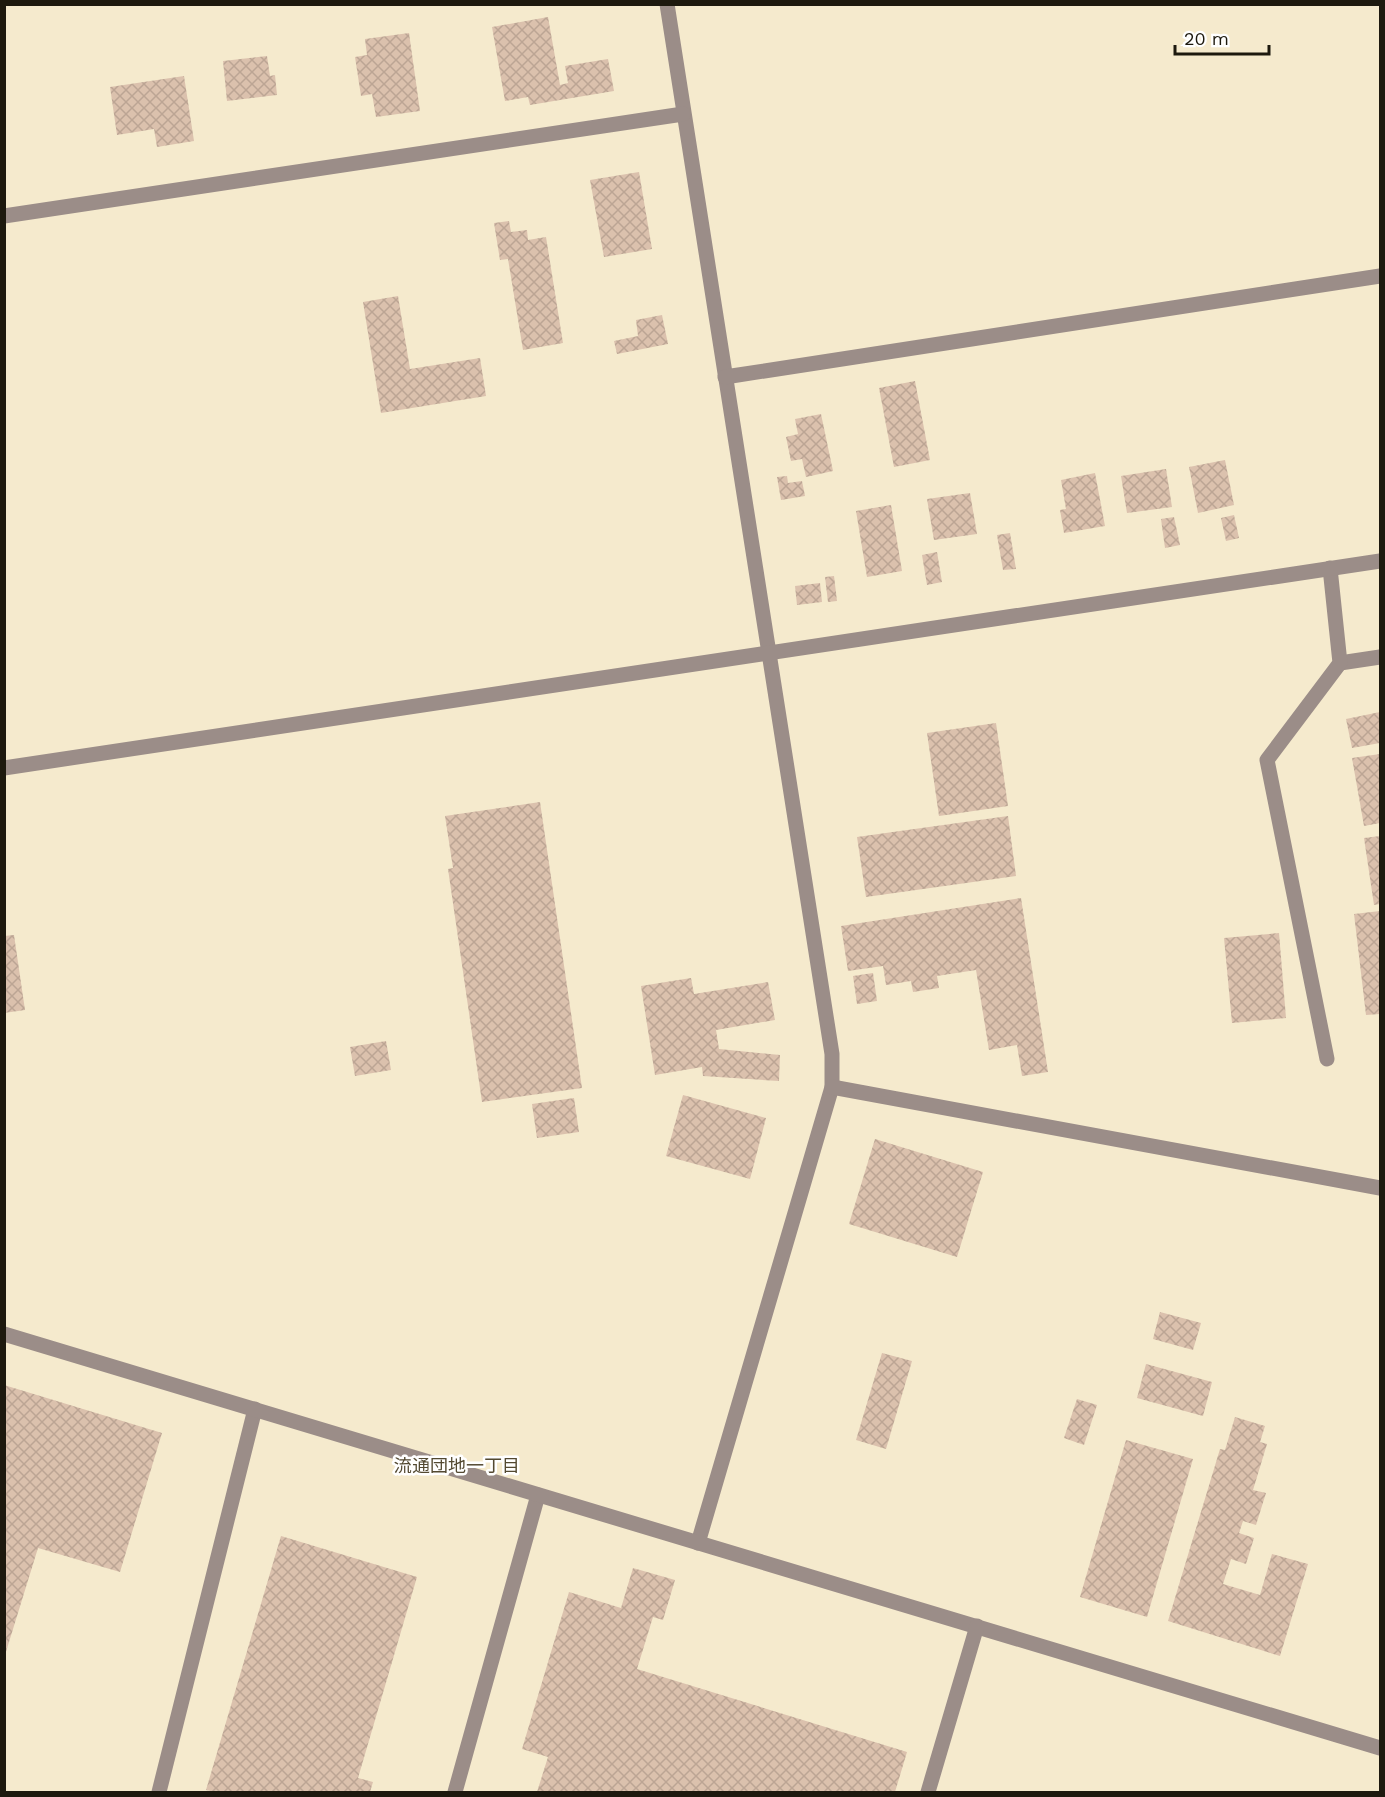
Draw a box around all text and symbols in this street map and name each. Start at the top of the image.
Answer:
scale bar [1175,18,1270,56]
text: 20 m [1184,28,1229,49]
district label: 流通団地一丁目 [394,1455,520,1476]

